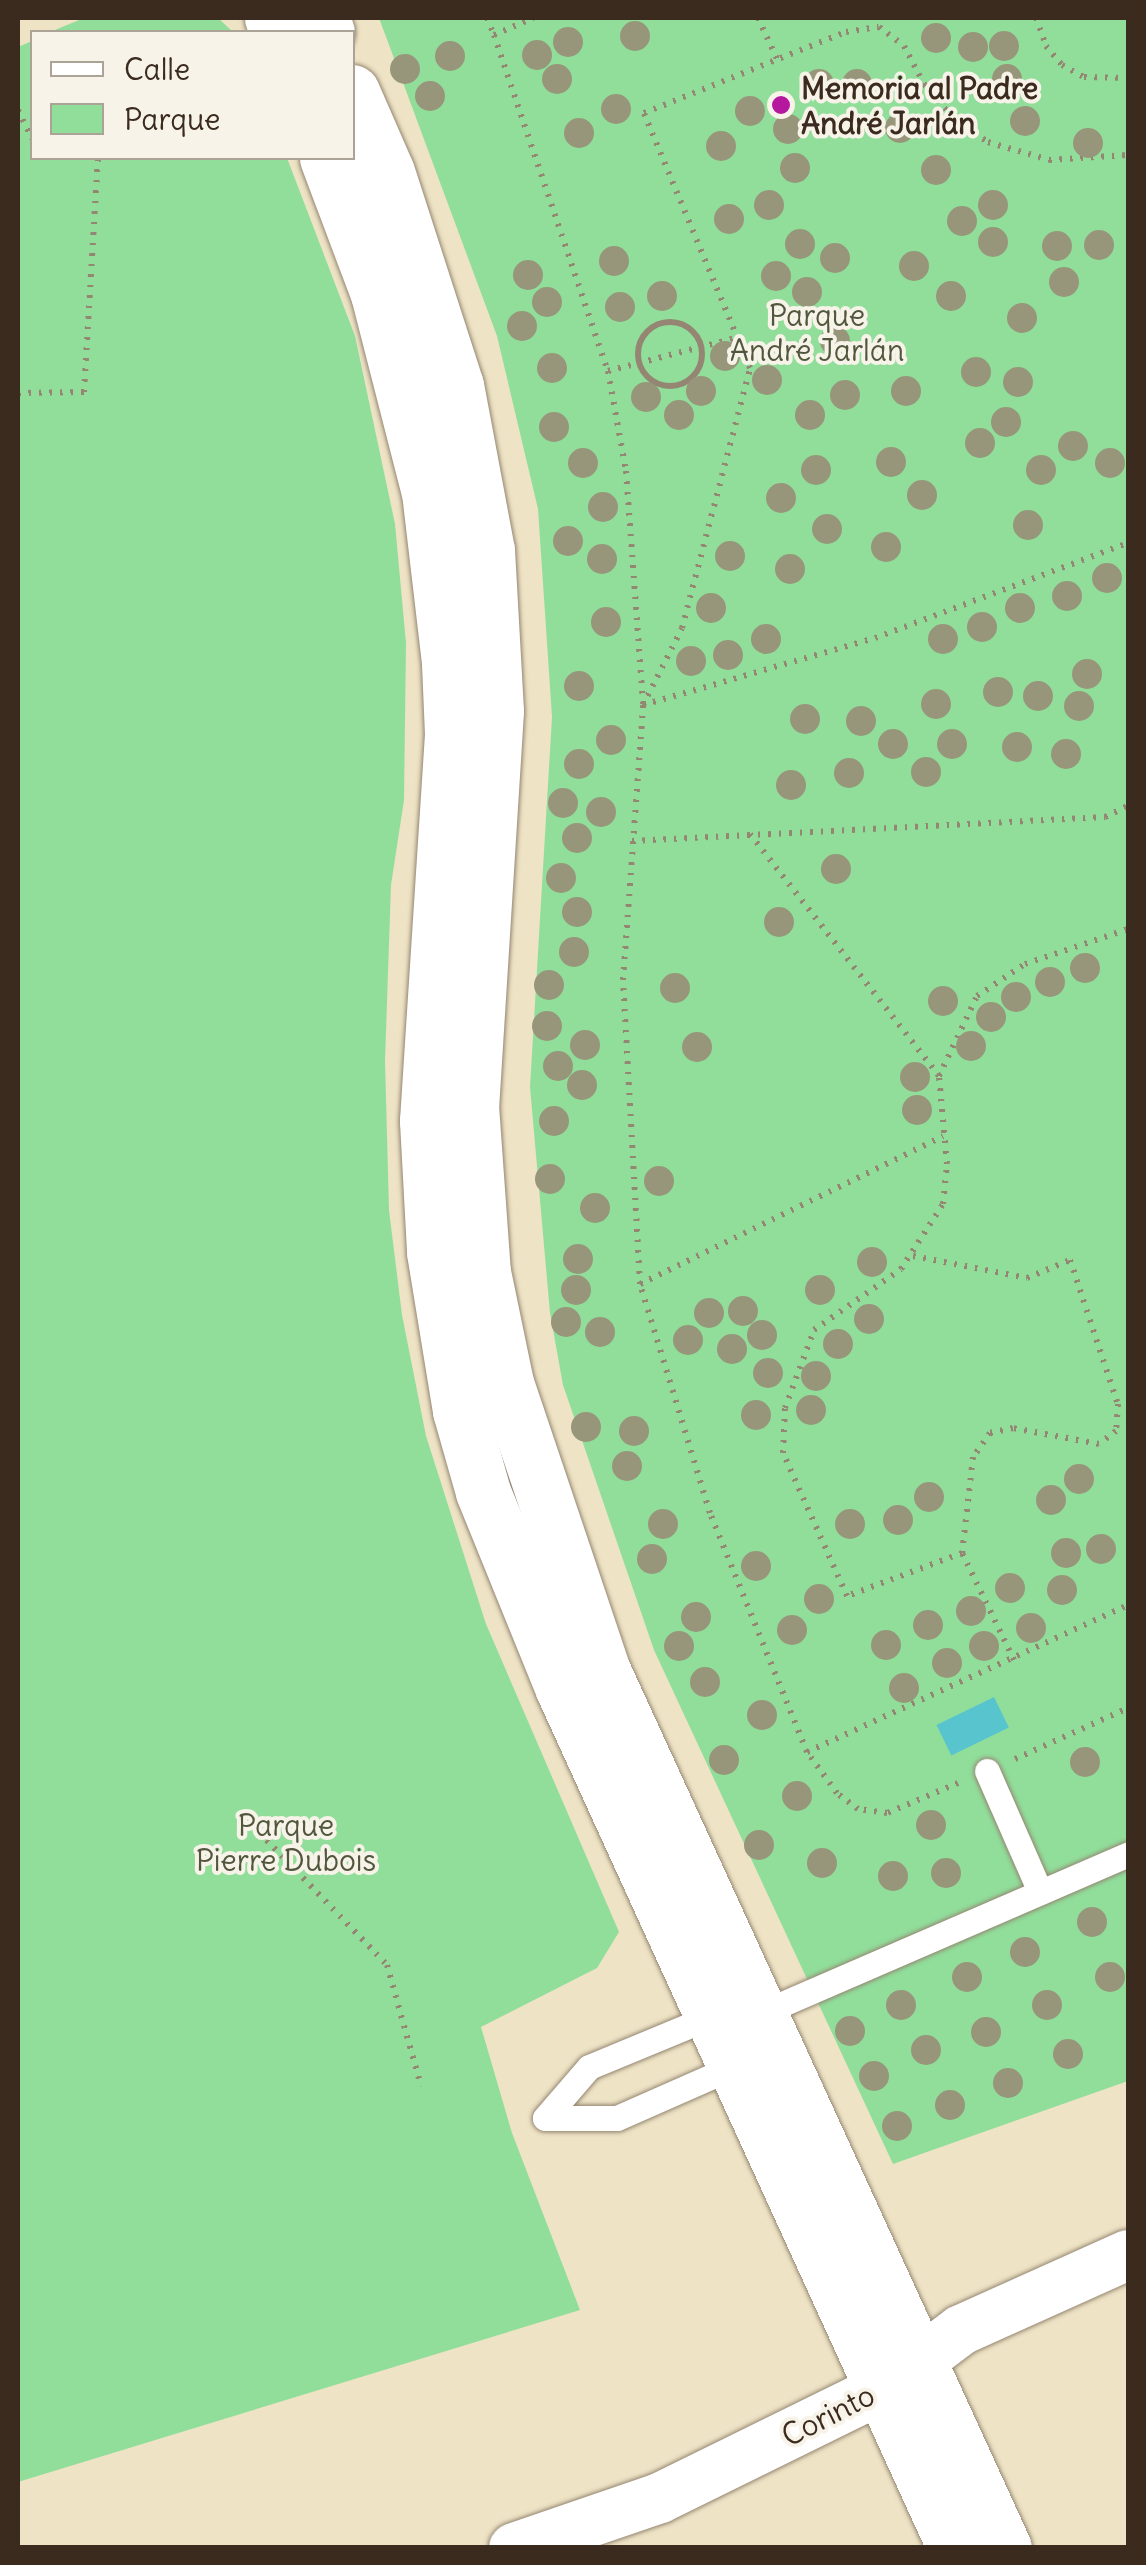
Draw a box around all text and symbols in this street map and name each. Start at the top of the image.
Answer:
legend [30,30,355,160]
text: Calle [124,50,190,88]
place label: Memoria al Padre André Jarlán [801,70,1038,140]
marker: Memoria al Padre André Jarlán [770,94,792,116]
text: Parque [124,100,220,138]
park label: Parque André Jarlán [730,297,904,368]
park label: Parque Pierre Dubois [196,1807,376,1878]
street label: Corinto [776,2376,880,2454]

